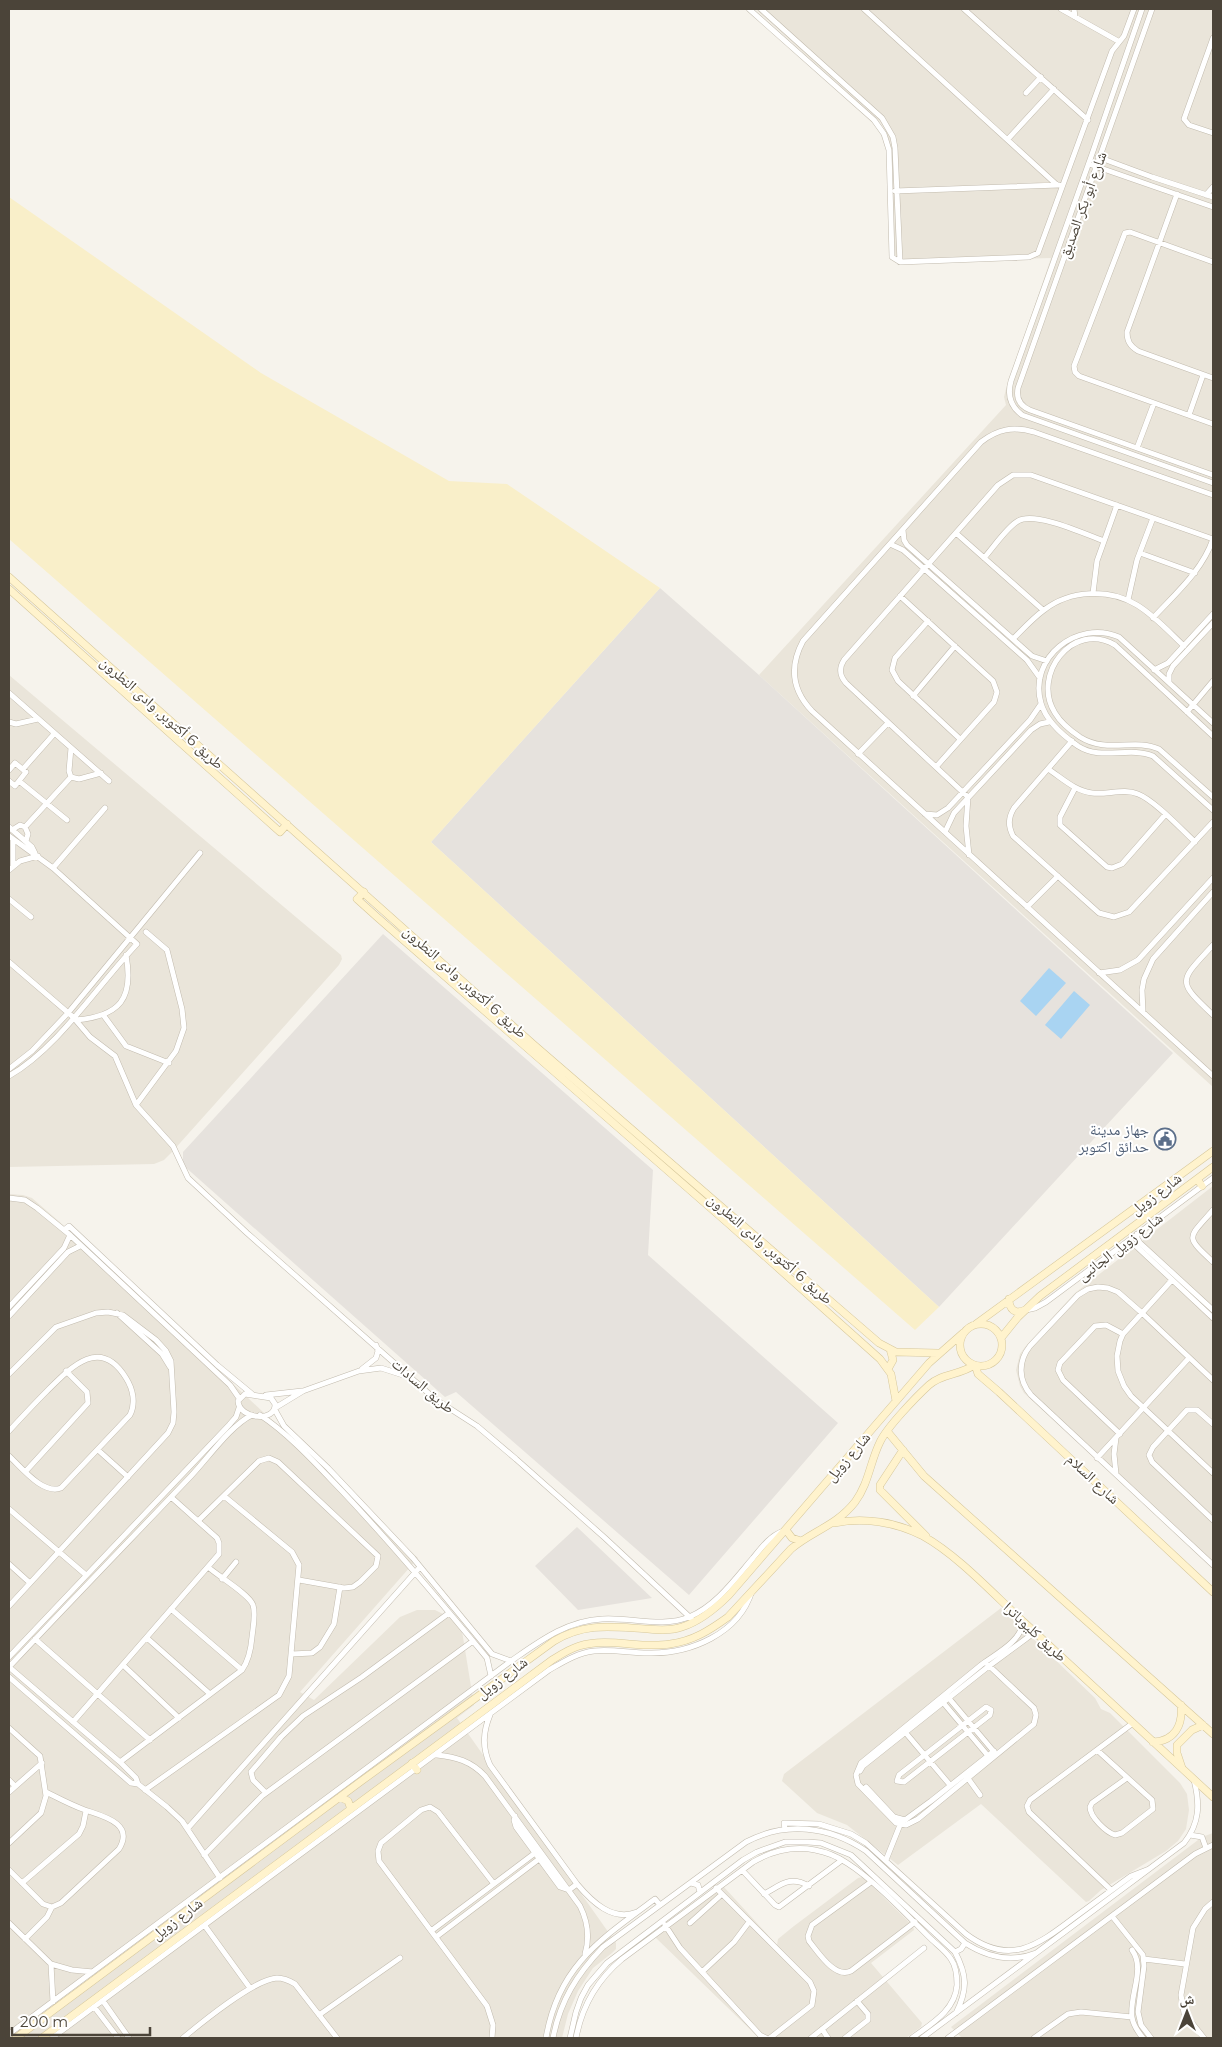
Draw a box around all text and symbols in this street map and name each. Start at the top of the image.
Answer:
street label: شارع أبو بكر الصديق [1054,149,1112,261]
street label: طريق 6 أكتوبر, وادى النطرون [96,652,228,774]
street label: طريق 6 أكتوبر, وادى النطرون [399,921,531,1043]
place label: جهاز مدينة حدائق اكتوبر [1078,1120,1149,1157]
public building icon: جهاز مدينة حدائق اكتوبر [1153,1127,1177,1151]
street label: شارع زويل [1126,1168,1186,1220]
street label: طريق 6 أكتوبر, وادى النطرون [703,1189,837,1309]
street label: شارع زويل الجانبى [1073,1208,1167,1286]
street label: طريق السادات [387,1354,459,1418]
street label: شارع زويل [821,1428,875,1486]
street label: شارع السلام [1062,1449,1124,1509]
street label: طريق كليوباترا [999,1598,1071,1667]
street label: شارع زويل [472,1652,532,1704]
street label: شارع زويل [147,1893,207,1945]
north arrow [1162,1987,1212,2037]
text: ش [1180,1990,1195,2008]
scale bar [12,2004,150,2036]
text: 200 m [20,2012,68,2031]

